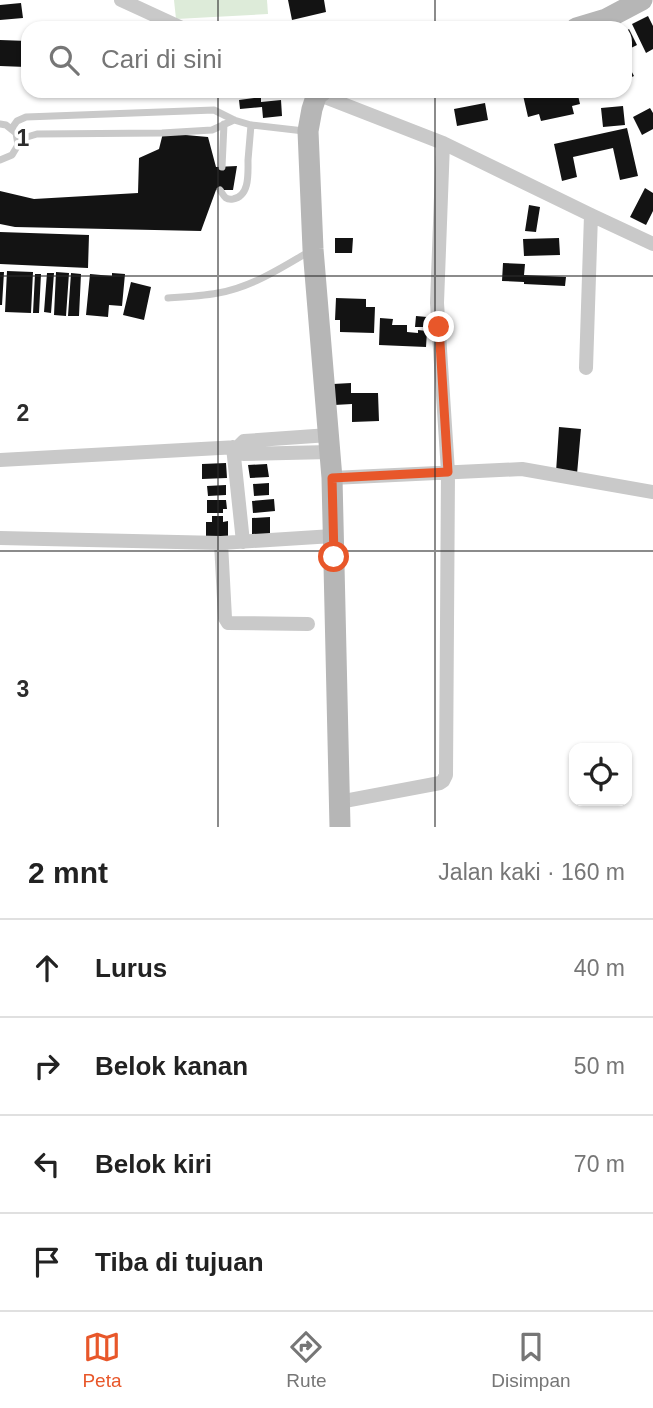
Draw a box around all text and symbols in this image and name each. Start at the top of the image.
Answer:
search box [21,21,632,98]
icon: search [45,41,83,79]
text: Cari di sini [101,44,222,74]
text: 1 [17,125,30,151]
route end [423,311,454,342]
text: 2 [17,400,29,426]
route start [318,541,349,572]
text: 3 [17,676,29,702]
map controls [569,743,632,806]
button: locate [569,743,632,806]
text: 2 mnt [28,856,108,889]
text: Jalan kaki · 160 m [438,859,625,885]
icon: ahead [28,949,66,987]
text: Lurus [95,953,167,983]
text: 40 m [574,955,625,981]
icon: right [28,1047,66,1085]
text: Belok kanan [95,1051,248,1081]
text: 50 m [574,1053,625,1079]
icon: left [28,1145,66,1183]
text: Belok kiri [95,1149,212,1179]
text: 70 m [574,1151,625,1177]
icon: arrive [28,1243,66,1281]
text: Tiba di tujuan [95,1247,264,1277]
tab: Peta [82,1328,122,1392]
tab: Rute [286,1328,327,1392]
tab: Disimpan [491,1328,571,1392]

